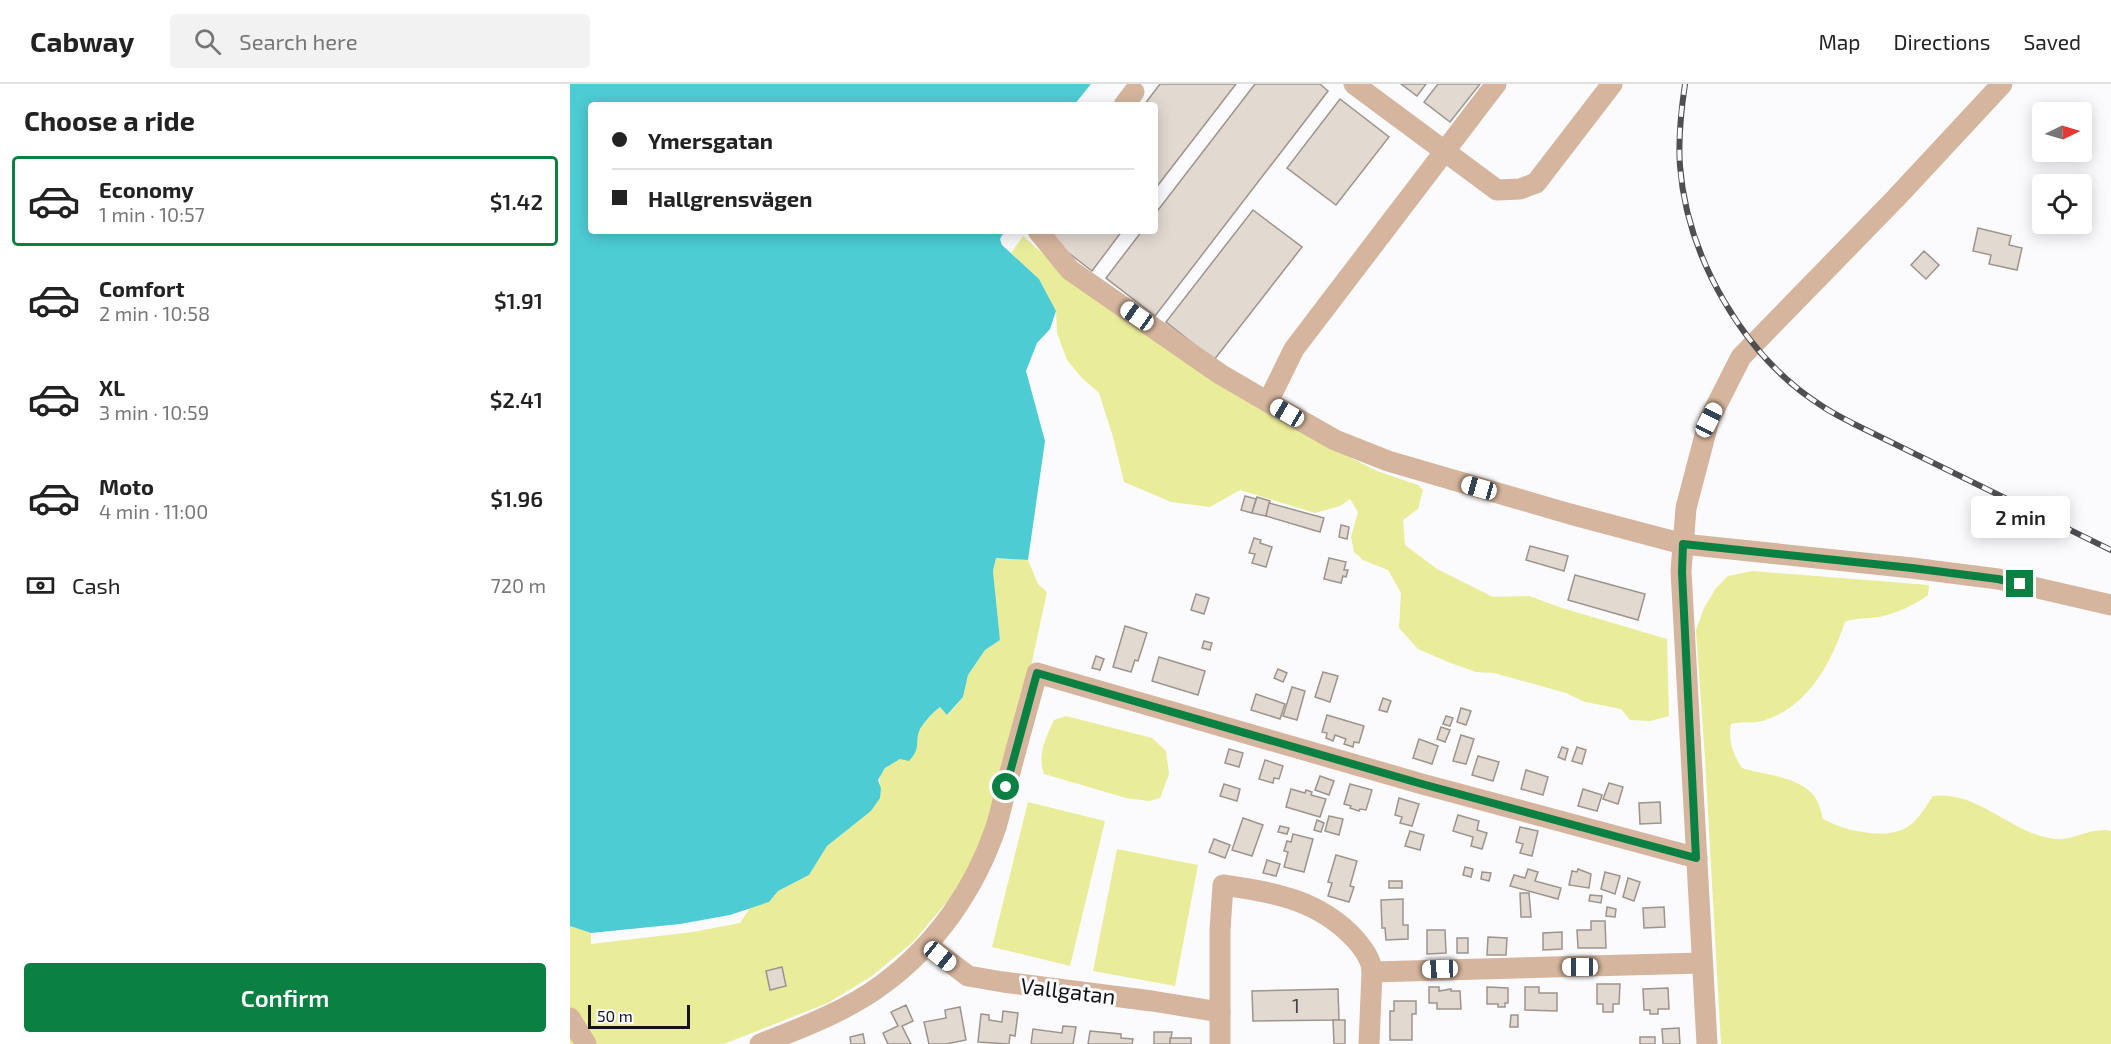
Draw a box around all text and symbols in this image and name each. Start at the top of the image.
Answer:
search box [170,14,590,68]
text: Cabway [30,24,134,58]
icon: search [191,25,224,58]
text: Search here [239,28,357,54]
text: Map [1818,29,1861,54]
text: Directions [1894,29,1990,54]
text: Saved [2023,29,2081,54]
north arrow [2032,102,2092,162]
map controls [2032,102,2092,234]
text: Choose a ride [24,104,195,136]
text: Ymersgatan [648,127,773,153]
icon: car [27,174,81,228]
button: locate [2032,174,2092,234]
text: Economy [99,176,194,202]
text: Hallgrensvägen [648,185,813,211]
text: $1.42 [490,188,543,214]
text: 1 min · 10:57 [99,202,205,226]
icon: car [27,273,81,327]
text: Comfort [99,275,184,301]
text: $1.91 [494,287,543,313]
car [1117,298,1157,334]
text: 2 min · 10:58 [99,301,210,325]
icon: car [27,372,81,426]
text: XL [99,374,125,400]
text: $2.41 [490,386,543,412]
car [1267,396,1307,430]
text: 3 min · 10:59 [99,400,209,424]
car [1693,400,1725,440]
icon: car [27,471,81,525]
text: Moto [99,473,154,499]
car [1459,474,1499,502]
text: $1.96 [490,485,543,511]
callout: 2 min [1970,497,2070,539]
text: 4 min · 11:00 [99,499,208,523]
text: 2 min [1995,505,2046,529]
icon: cash [24,569,57,602]
route end [2006,570,2033,597]
text: Cash [72,572,121,598]
text: 720 m [490,573,546,597]
route start [992,773,1019,800]
car [920,938,960,974]
car [1562,958,1598,976]
car [1422,959,1458,979]
button: Confirm [24,963,546,1032]
street label: Vallgatan [1019,971,1117,1009]
house number: 1 [1292,993,1300,1017]
scale bar [588,1002,690,1030]
text: 50 m [597,1006,633,1025]

